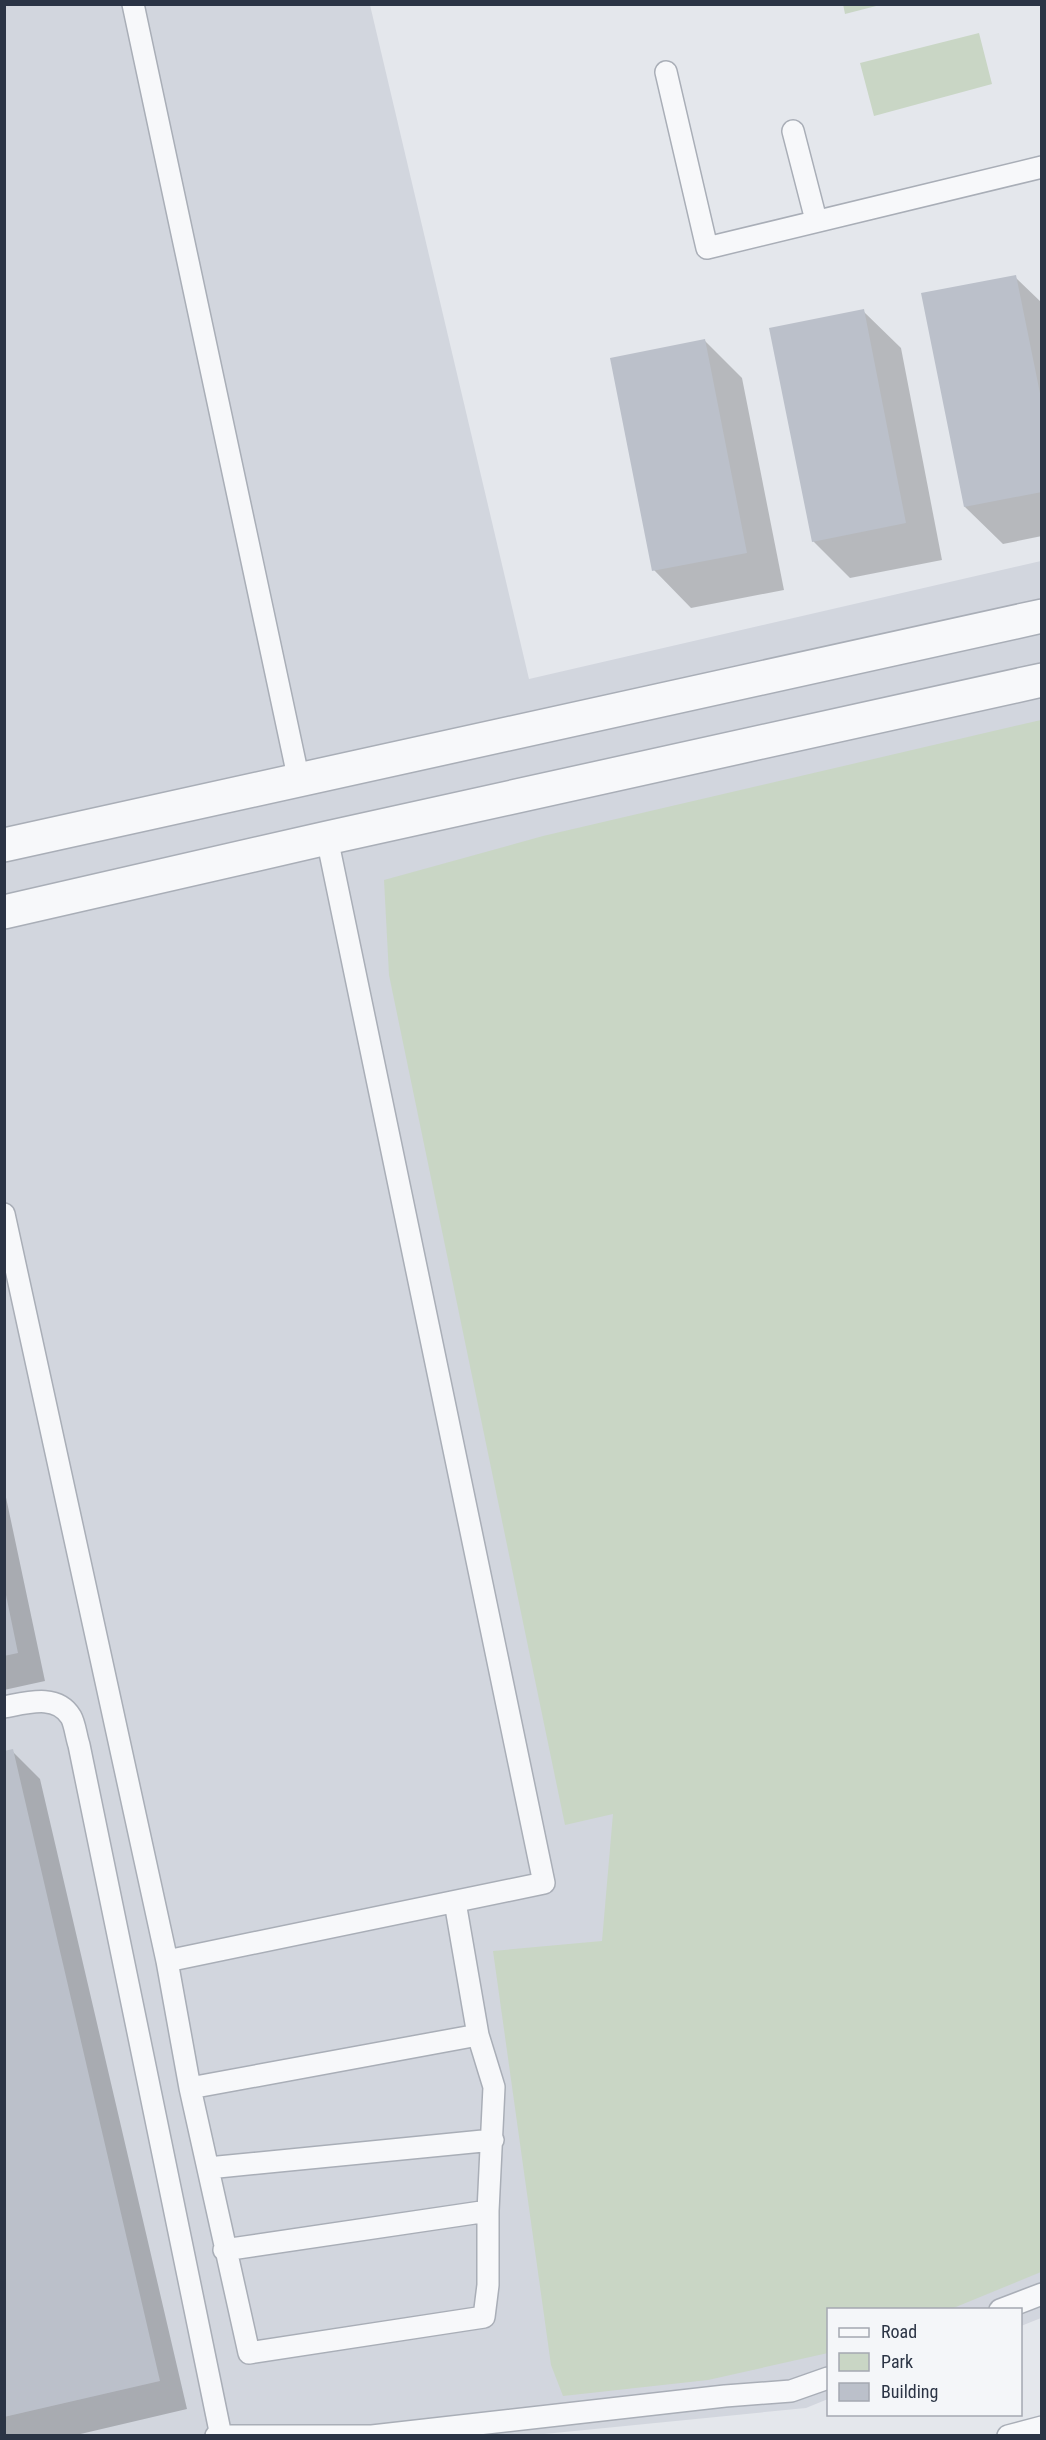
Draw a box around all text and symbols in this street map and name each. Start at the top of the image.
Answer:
legend [827,2308,1022,2416]
text: Road [881,2321,917,2342]
text: Park [881,2351,913,2372]
text: Building [881,2381,938,2402]

